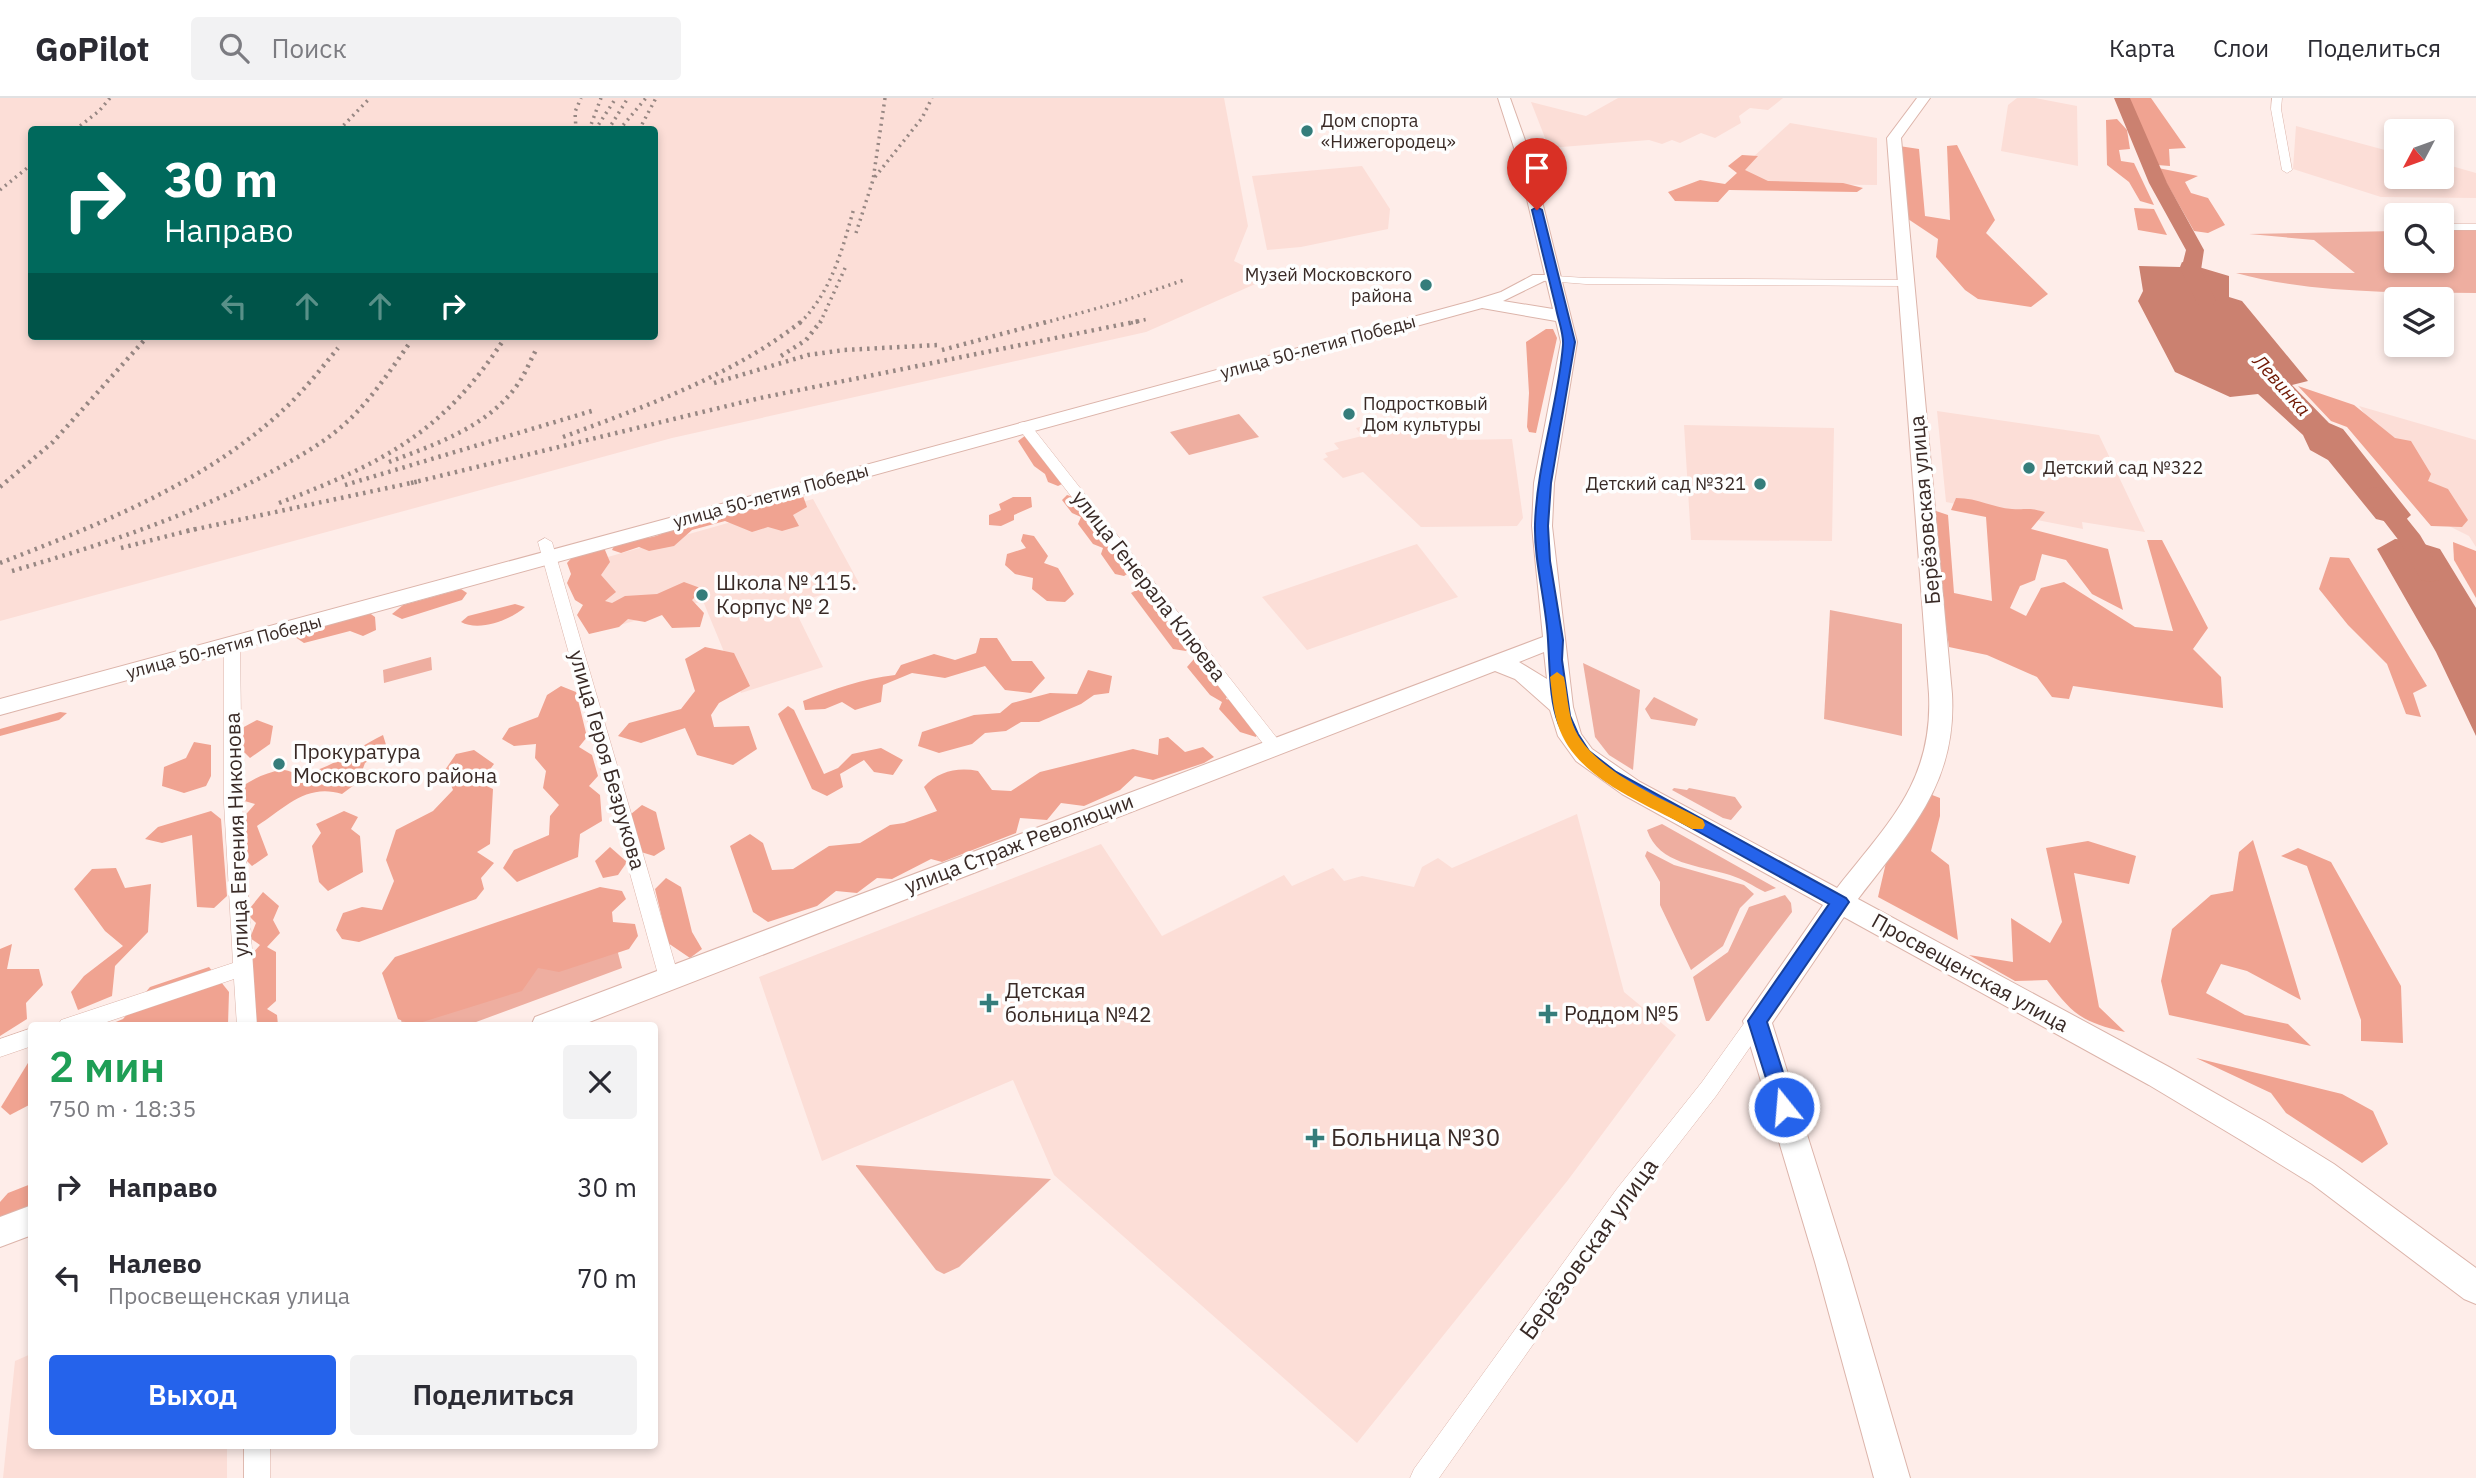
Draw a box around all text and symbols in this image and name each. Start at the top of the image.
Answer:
search box [191,17,681,80]
text: GoPilot [35,27,149,70]
icon: search [215,29,253,67]
text: Поиск [271,31,347,65]
text: Карта [2109,32,2175,64]
text: Слои [2213,32,2269,64]
text: Поделиться [2307,32,2441,64]
place label: Дом спорта «Нижегородец» [1321,109,1456,153]
north arrow [2384,119,2454,189]
map controls [2384,119,2454,357]
marker: Дом спорта «Нижегородец» [1299,123,1315,139]
pin [1507,138,1567,210]
text: 30 m [164,147,278,210]
icon: arrive [1518,149,1556,187]
icon: right [49,154,140,245]
button: search [2384,203,2454,273]
text: Направо [164,209,293,251]
place label: Музей Московского района [1245,263,1412,307]
marker: Музей Московского района [1418,277,1434,293]
icon: left [215,287,253,325]
icon: ahead [288,287,326,325]
icon: ahead [361,287,399,325]
icon: right [434,287,472,325]
button: layers [2384,287,2454,357]
street label: улица 50-летия Победы [1218,309,1418,384]
water label: Левинка [2247,349,2316,421]
place label: Подростковый Дом культуры [1363,392,1488,436]
marker: Подростковый Дом культуры [1341,406,1357,422]
street label: Берёзовская улица [1902,414,1946,606]
place label: Детский сад №322 [2043,456,2203,479]
street label: улица 50-летия Победы [671,458,871,533]
marker: Детский сад №322 [2021,460,2037,476]
place label: Детский сад №321 [1586,472,1746,495]
marker: Детский сад №321 [1752,476,1768,492]
street label: улица Генерала Клюева [1066,484,1233,687]
place label: Школа № 115. Корпус № 2 [716,568,857,620]
marker: Школа № 115. Корпус № 2 [694,587,710,603]
street label: улица 50-летия Победы [124,609,324,684]
street label: улица Героя Безрукова [563,647,653,873]
street label: улица Евгения Никонова [218,712,254,958]
place label: Прокуратура Московского района [293,737,497,789]
marker: Прокуратура Московского района [271,756,287,772]
street label: улица Страж Революции [900,786,1137,900]
street label: Просвещенская улица [1867,906,2074,1038]
place label: Детская больница №42 [1005,976,1152,1028]
marker: Детская больница №42 [979,993,999,1013]
place label: Роддом №5 [1564,999,1679,1027]
marker: Роддом №5 [1538,1004,1558,1024]
text: 2 мин [49,1039,165,1094]
button: close [563,1045,637,1119]
position arrow [1747,1070,1821,1144]
text: 750 m · 18:35 [49,1093,196,1123]
place label: Больница №30 [1331,1121,1500,1153]
marker: Больница №30 [1305,1128,1325,1148]
street label: Берёзовская улица [1511,1151,1665,1346]
icon: right [49,1168,87,1206]
text: Направо [108,1170,217,1204]
text: 30 m [577,1170,637,1204]
text: Налево [108,1246,202,1280]
icon: left [49,1259,87,1297]
text: 70 m [577,1261,637,1295]
text: Просвещенская улица [108,1280,350,1310]
button: Выход [49,1355,336,1435]
button: Поделиться [350,1355,637,1435]

